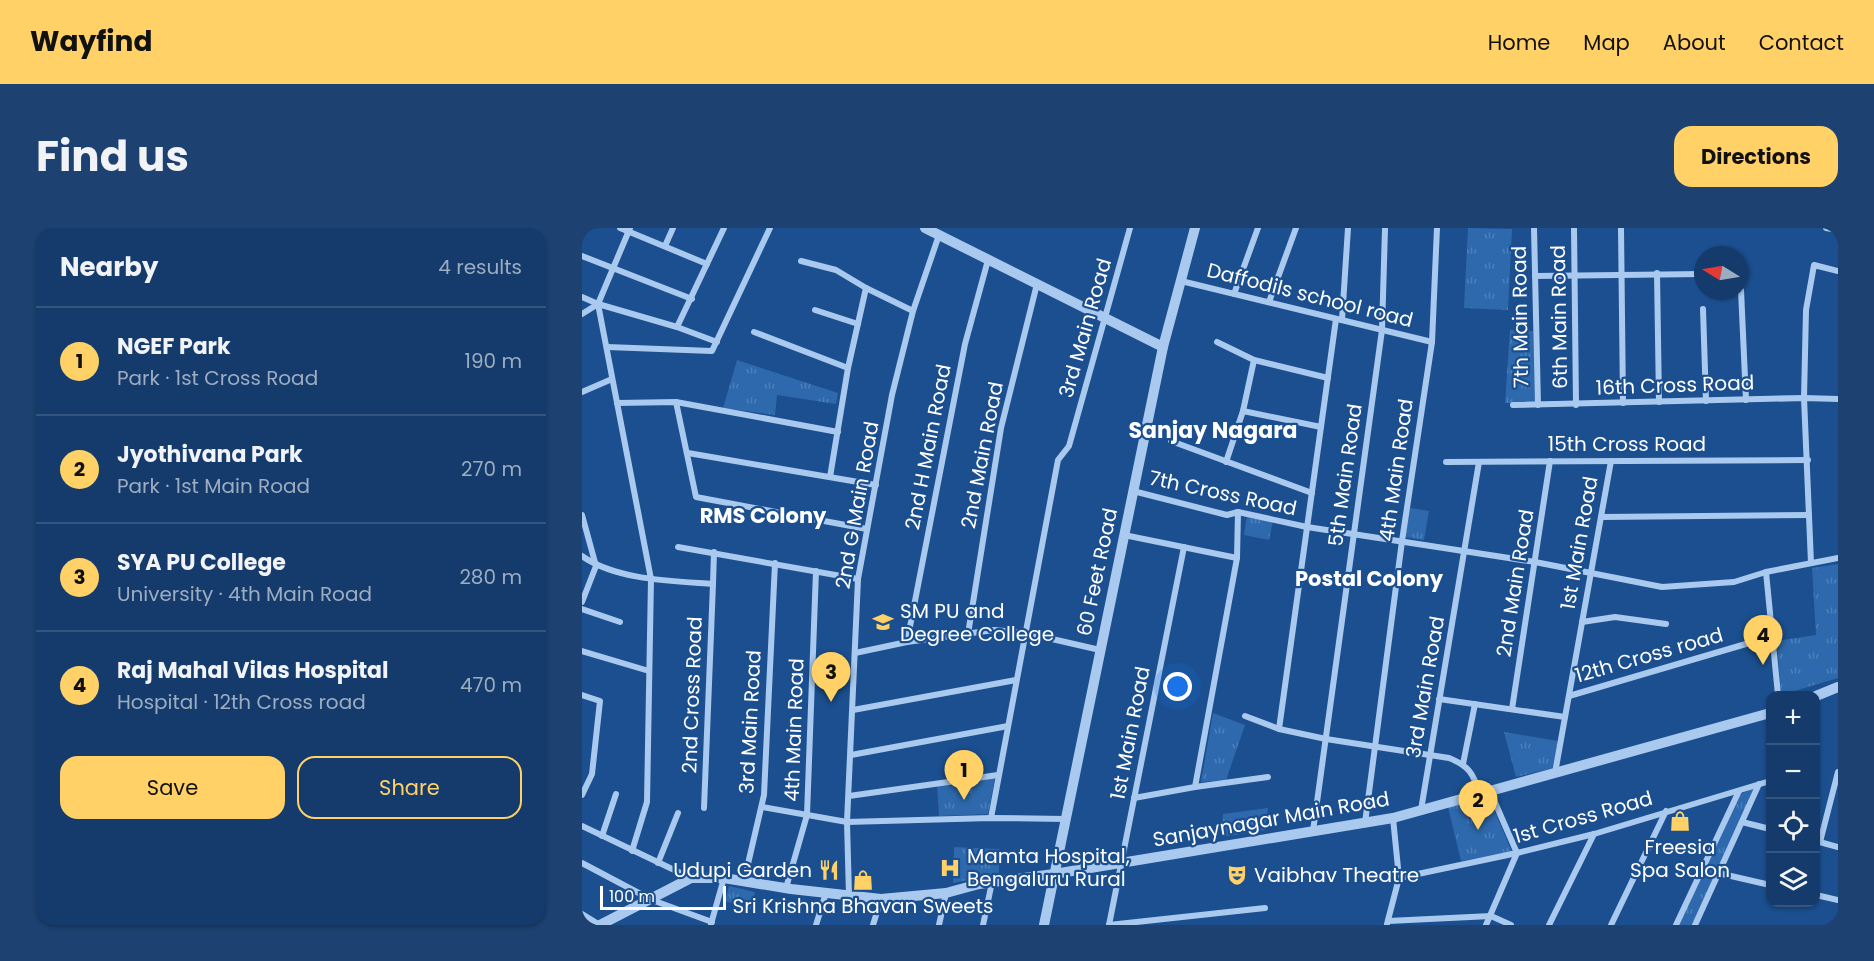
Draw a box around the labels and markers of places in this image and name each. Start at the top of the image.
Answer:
place label: SM PU and Degree College [900,597,1054,648]
school or university icon: SM PU and Degree College [871,610,895,634]
pin: 4 [1744,616,1782,665]
pin: 3 [812,652,850,702]
pin: 1 [944,750,983,800]
pin: 2 [1458,780,1498,830]
shop icon: Freesia Spa Salon [1668,809,1692,833]
place label: Freesia Spa Salon [1630,833,1730,884]
place label: Mamta Hospital, Bengaluru Rural [967,842,1130,893]
place label: Udupi Garden [673,856,812,884]
hospital icon: Mamta Hospital, Bengaluru Rural [938,856,962,880]
restaurant icon: Udupi Garden [817,858,841,882]
place label: Vaibhav Theatre [1254,861,1419,889]
theatre icon: Vaibhav Theatre [1225,863,1249,887]
shop icon: Sri Krishna Bhavan Sweets [851,868,875,892]
place label: Sri Krishna Bhavan Sweets [733,892,993,920]

